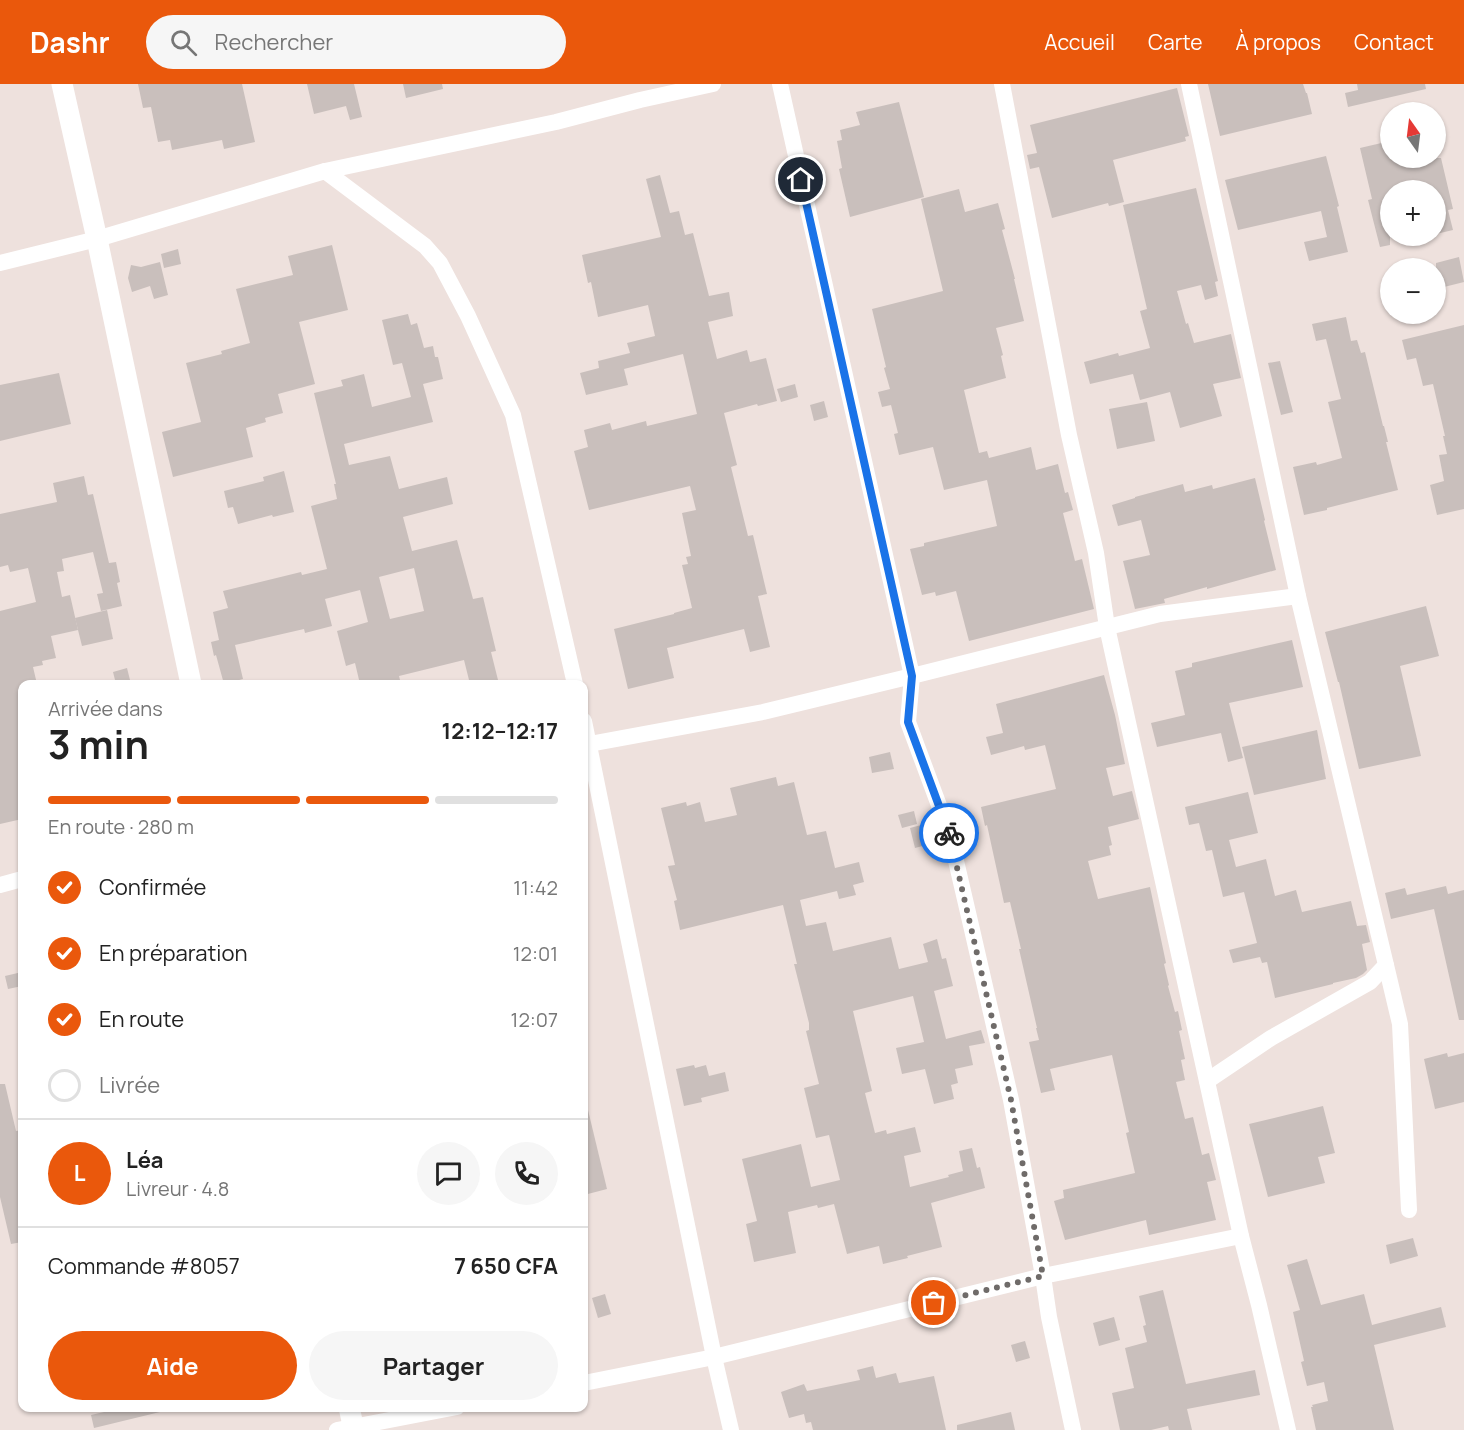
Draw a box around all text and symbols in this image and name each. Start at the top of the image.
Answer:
search box [146,15,566,69]
text: Dashr [30,23,110,61]
icon: search [167,26,200,59]
text: Rechercher [215,27,333,57]
text: Accueil [1044,28,1115,56]
text: Carte [1148,28,1202,56]
text: À propos [1235,28,1321,56]
text: Contact [1354,28,1434,56]
north arrow [1380,102,1446,168]
map controls [1380,102,1446,324]
pin [775,154,826,205]
icon: home [784,163,817,196]
button: + [1380,180,1446,246]
button: − [1380,258,1446,324]
text: Arrivée dans [48,695,163,722]
text: 12:12–12:17 [442,716,558,746]
text: 3 min [48,717,149,771]
courier [919,803,979,863]
text: En route · 280 m [48,813,194,840]
icon: bike [933,817,966,850]
icon: check [48,871,81,904]
text: Confirmée [99,872,206,902]
text: 11:42 [513,874,558,901]
icon: check [48,937,81,970]
text: En préparation [99,938,247,968]
text: 12:01 [513,940,558,967]
icon: check [48,1003,81,1036]
text: En route [99,1004,184,1034]
text: 12:07 [511,1006,558,1033]
text: Livrée [99,1070,160,1100]
button: chat [417,1142,480,1205]
button: phone [495,1142,558,1205]
text: Léa [126,1145,163,1175]
text: L [74,1158,85,1188]
text: Livreur · 4.8 [126,1175,229,1202]
text: Commande #8057 [48,1251,240,1281]
text: 7 650 CFA [454,1251,558,1281]
pin [908,1277,959,1328]
icon: bag [917,1286,950,1319]
button: Aide [48,1331,297,1400]
button: Partager [309,1331,558,1400]

